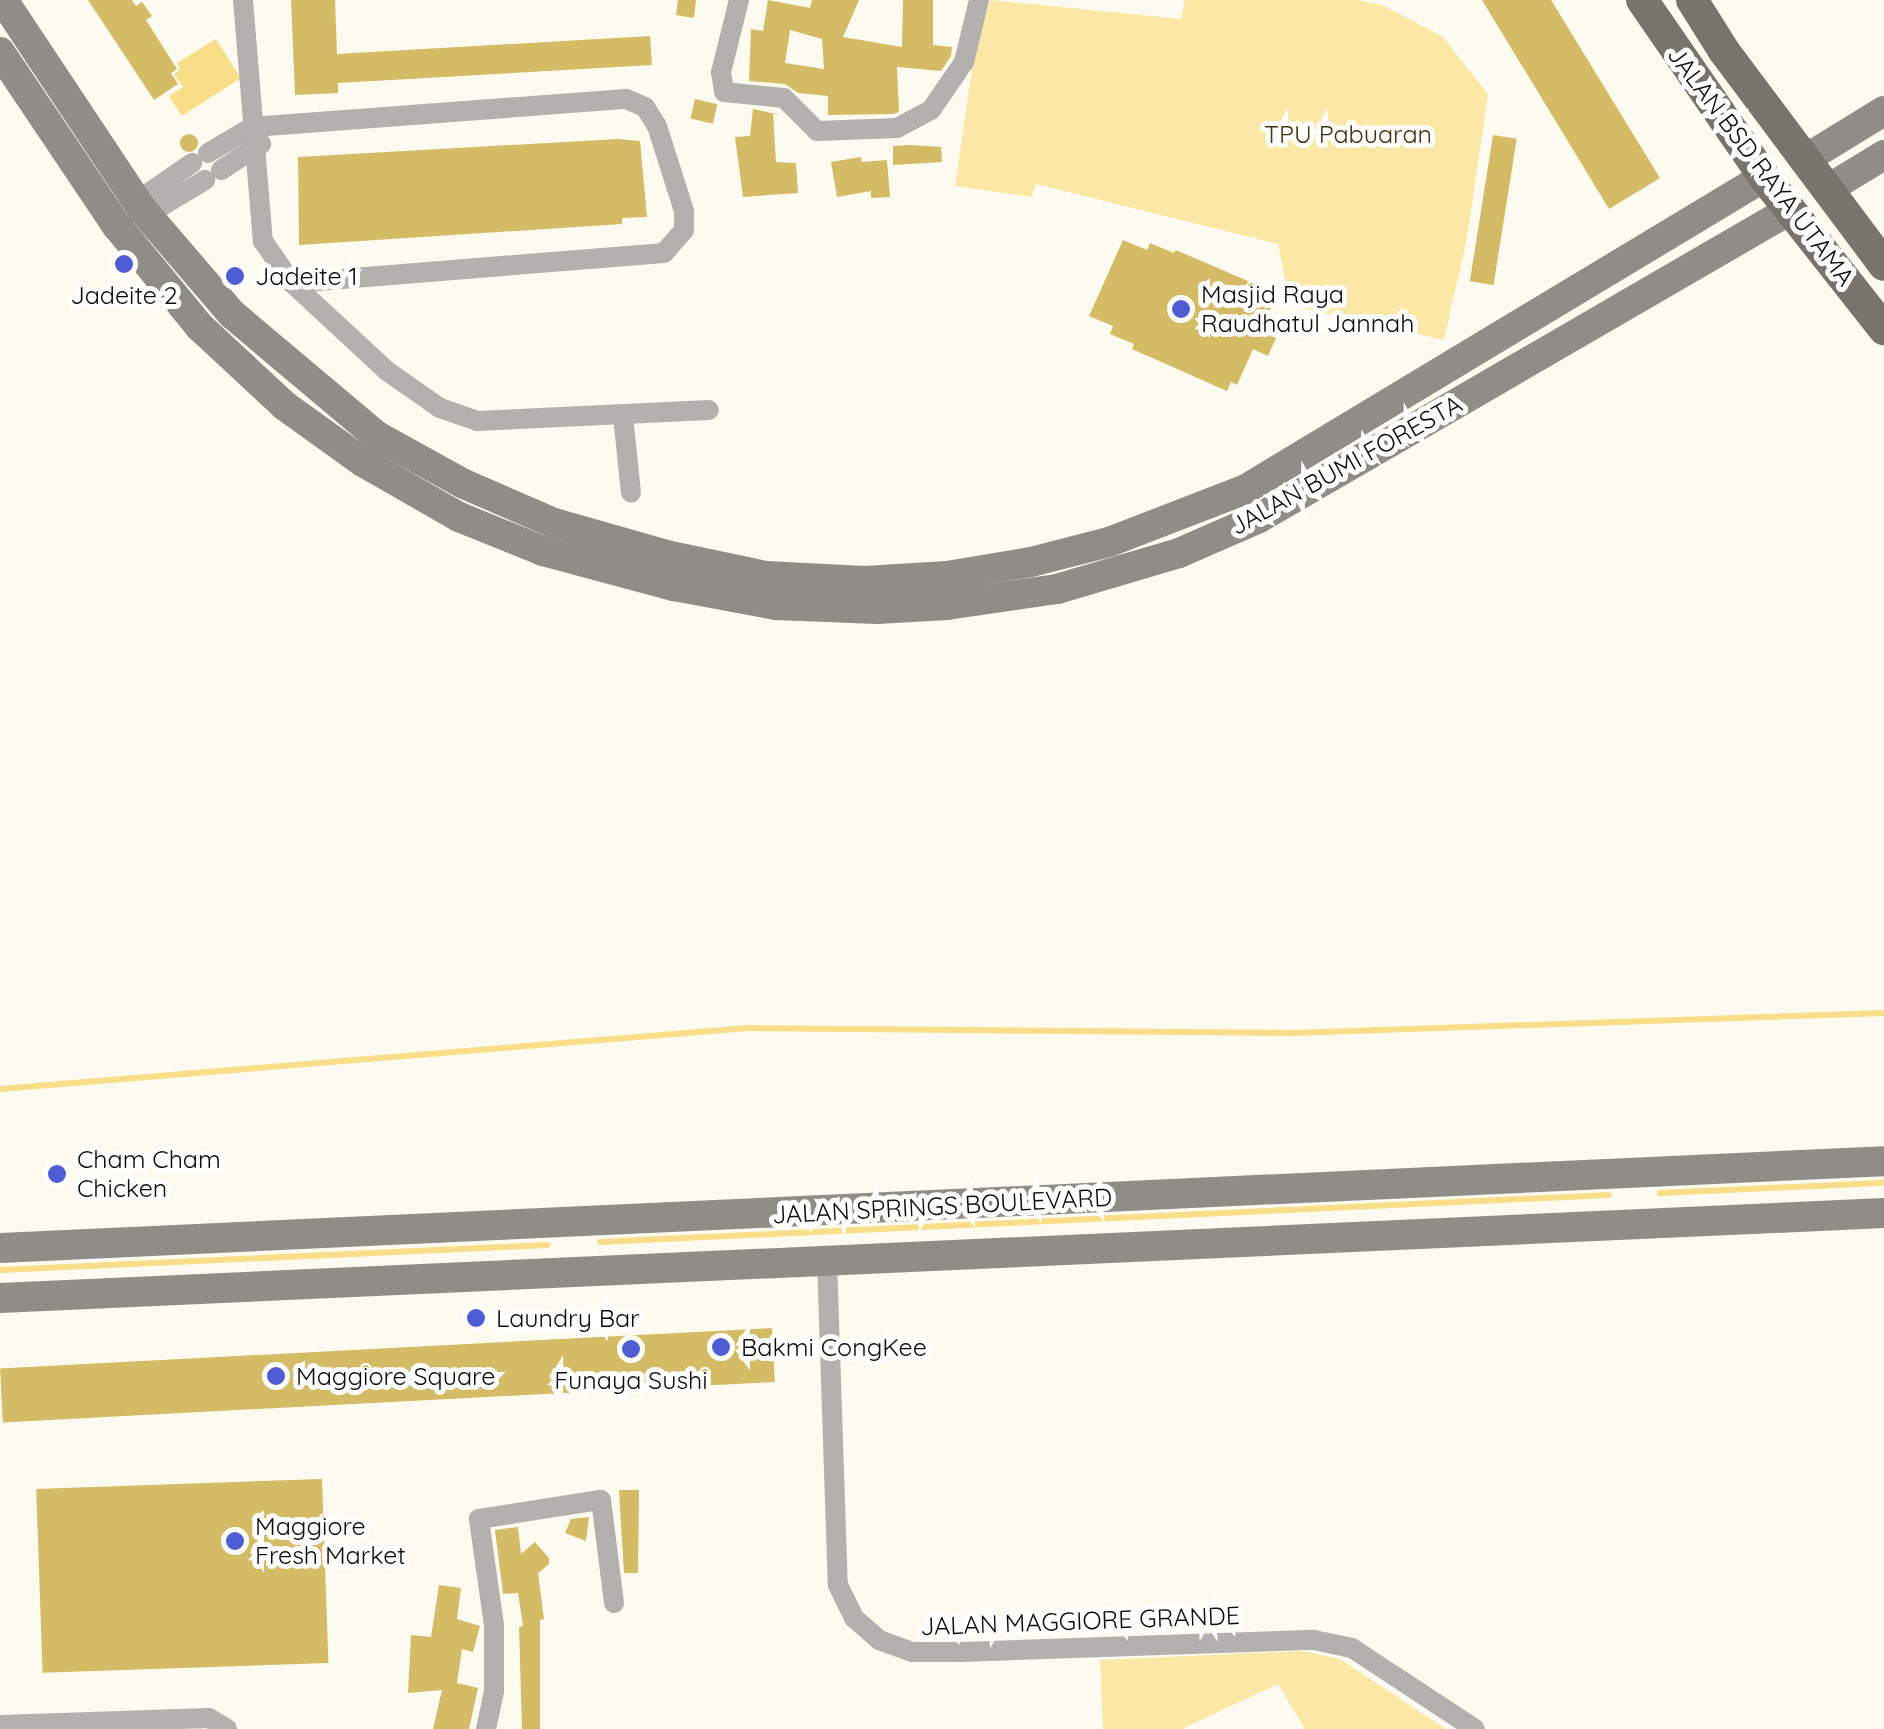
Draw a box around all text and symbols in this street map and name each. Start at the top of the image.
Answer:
street label: JALAN BSD RAYA UTAMA [1661,40,1861,292]
park label: TPU Pabuaran [1264,119,1432,149]
marker: Jadeite 2 [113,253,135,275]
place label: Jadeite 1 [255,261,358,291]
marker: Jadeite 1 [224,265,246,287]
place label: Jadeite 2 [70,280,178,310]
place label: Masjid Raya Raudhatul Jannah [1201,280,1414,339]
marker: Masjid Raya Raudhatul Jannah [1170,298,1192,320]
street label: JALAN BUMI FORESTA [1225,389,1467,541]
place label: Cham Cham Chicken [77,1145,221,1204]
marker: Cham Cham Chicken [46,1163,68,1185]
street label: JALAN SPRINGS BOULEVARD [771,1182,1113,1230]
place label: Laundry Bar [496,1303,640,1333]
marker: Laundry Bar [465,1307,487,1329]
place label: Bakmi CongKee [741,1332,927,1362]
marker: Bakmi CongKee [710,1336,732,1358]
marker: Funaya Sushi [620,1338,642,1360]
place label: Maggiore Square [296,1361,495,1391]
marker: Maggiore Square [265,1365,287,1387]
place label: Funaya Sushi [554,1365,708,1395]
place label: Maggiore Fresh Market [255,1512,406,1571]
marker: Maggiore Fresh Market [224,1530,246,1552]
street label: JALAN MAGGIORE GRANDE [920,1600,1240,1642]

